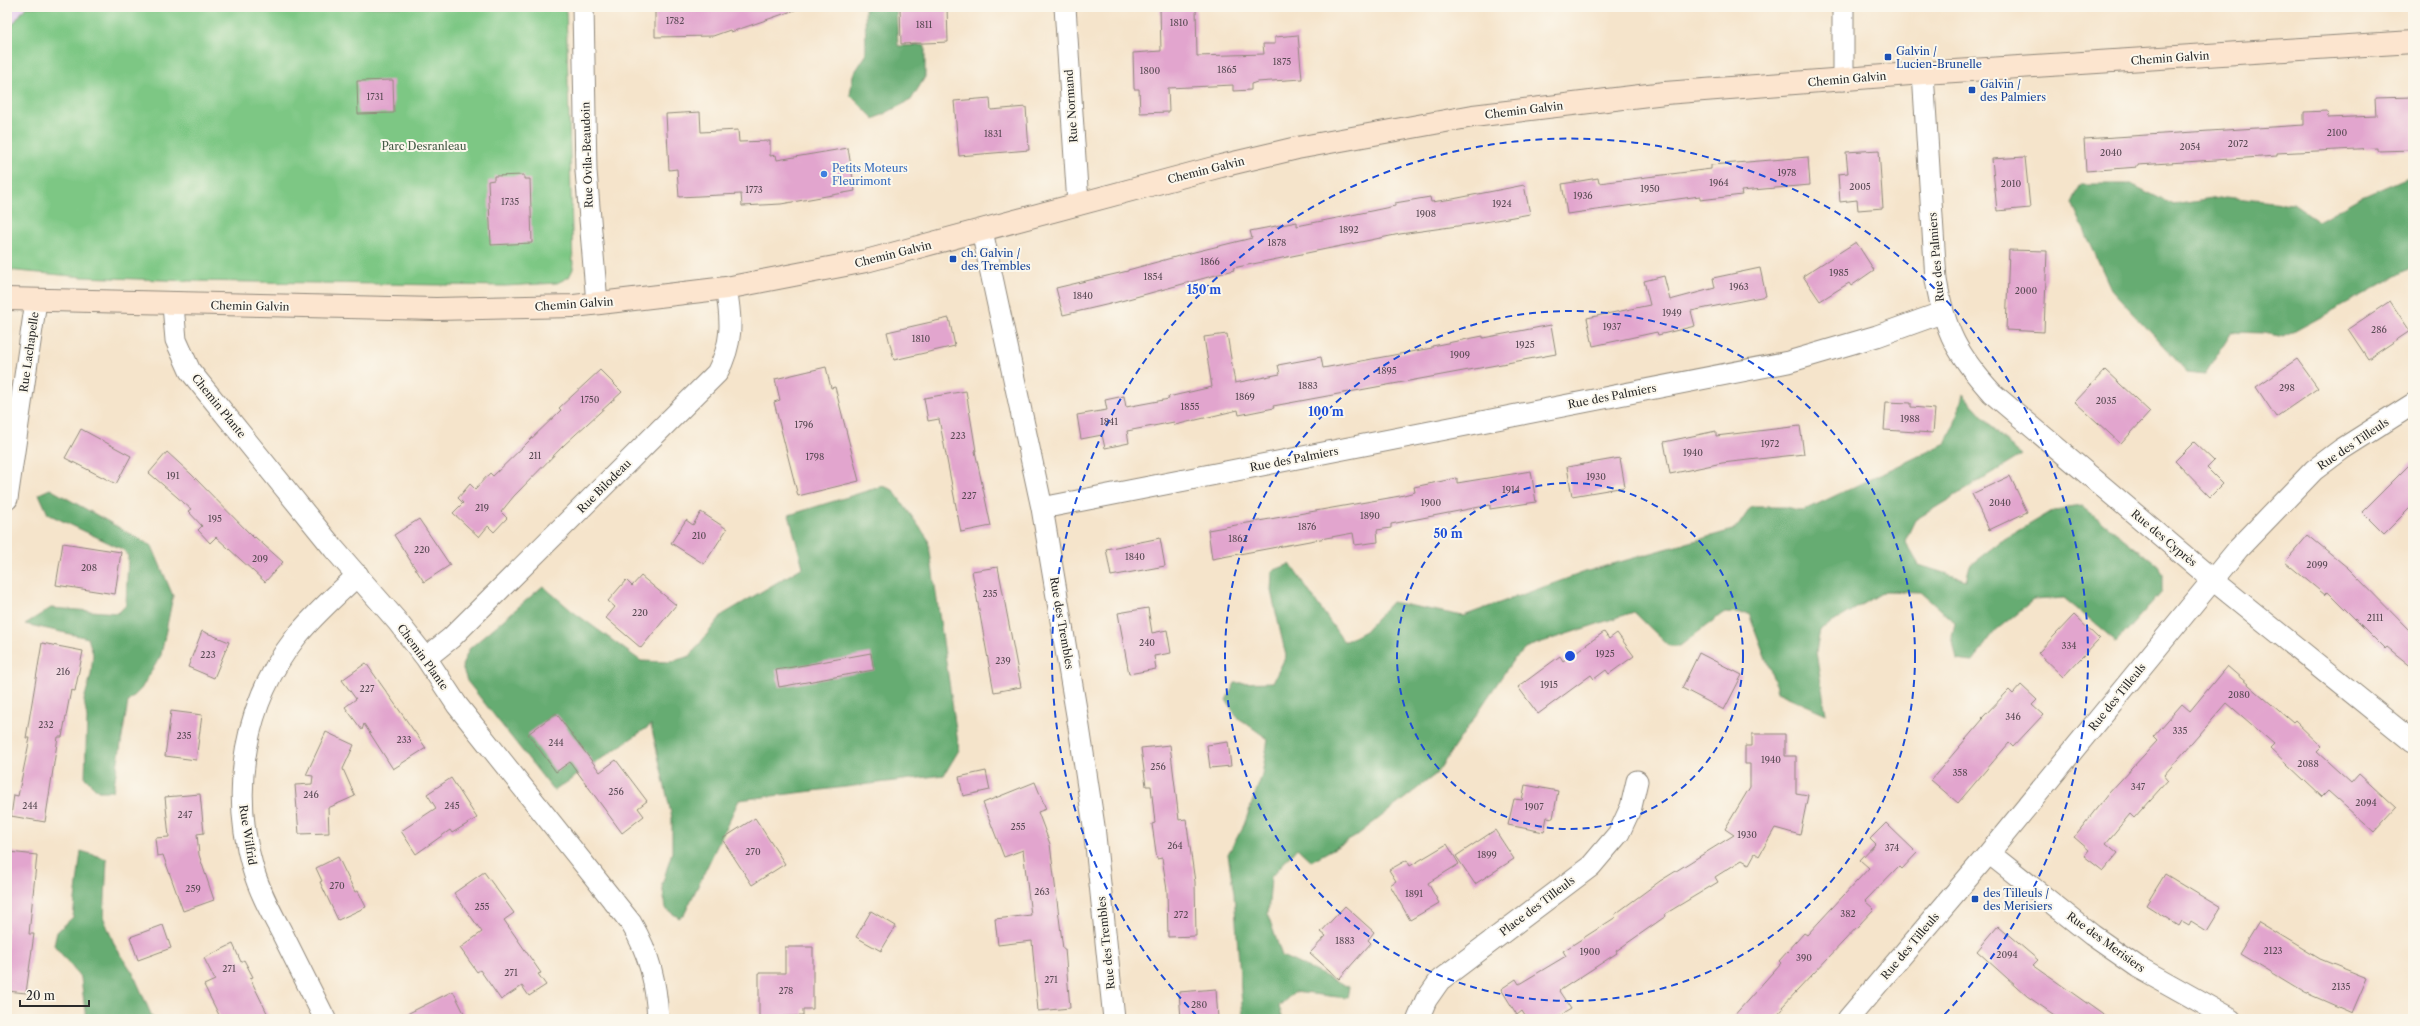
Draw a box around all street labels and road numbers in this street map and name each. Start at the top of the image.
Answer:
street label: Chemin Galvin [2130,48,2210,68]
street label: Rue Normand [1061,68,1081,143]
street label: Chemin Galvin [1807,69,1887,89]
street label: Chemin Galvin [1484,98,1564,122]
street label: Rue Ovila-Beaudoin [578,101,596,208]
street label: Chemin Galvin [1166,154,1246,186]
street label: Rue des Palmiers [1925,211,1947,302]
street label: Chemin Galvin [853,238,933,270]
street label: Chemin Galvin [534,294,614,314]
street label: Chemin Galvin [210,298,290,314]
street label: Rue Lachapelle [16,311,42,393]
street label: Chemin Plante [189,371,249,441]
street label: Rue des Palmiers [1567,381,1658,411]
street label: Rue des Tilleuls [2315,415,2392,473]
street label: Rue des Palmiers [1249,444,1340,474]
street label: Rue Bilodeau [574,456,634,516]
street label: Rue des Cyprès [2128,506,2200,570]
street label: Rue des Trembles [1047,576,1077,670]
street label: Chemin Plante [394,621,452,693]
street label: Rue des Tilleuls [2085,660,2149,734]
street label: Rue Wilfrid [236,804,260,866]
street label: Place des Tilleuls [1497,873,1577,939]
street label: Rue des Trembles [1094,896,1118,990]
street label: Rue des Tilleuls [1878,909,1942,982]
street label: Rue des Merisiers [2064,909,2148,975]

